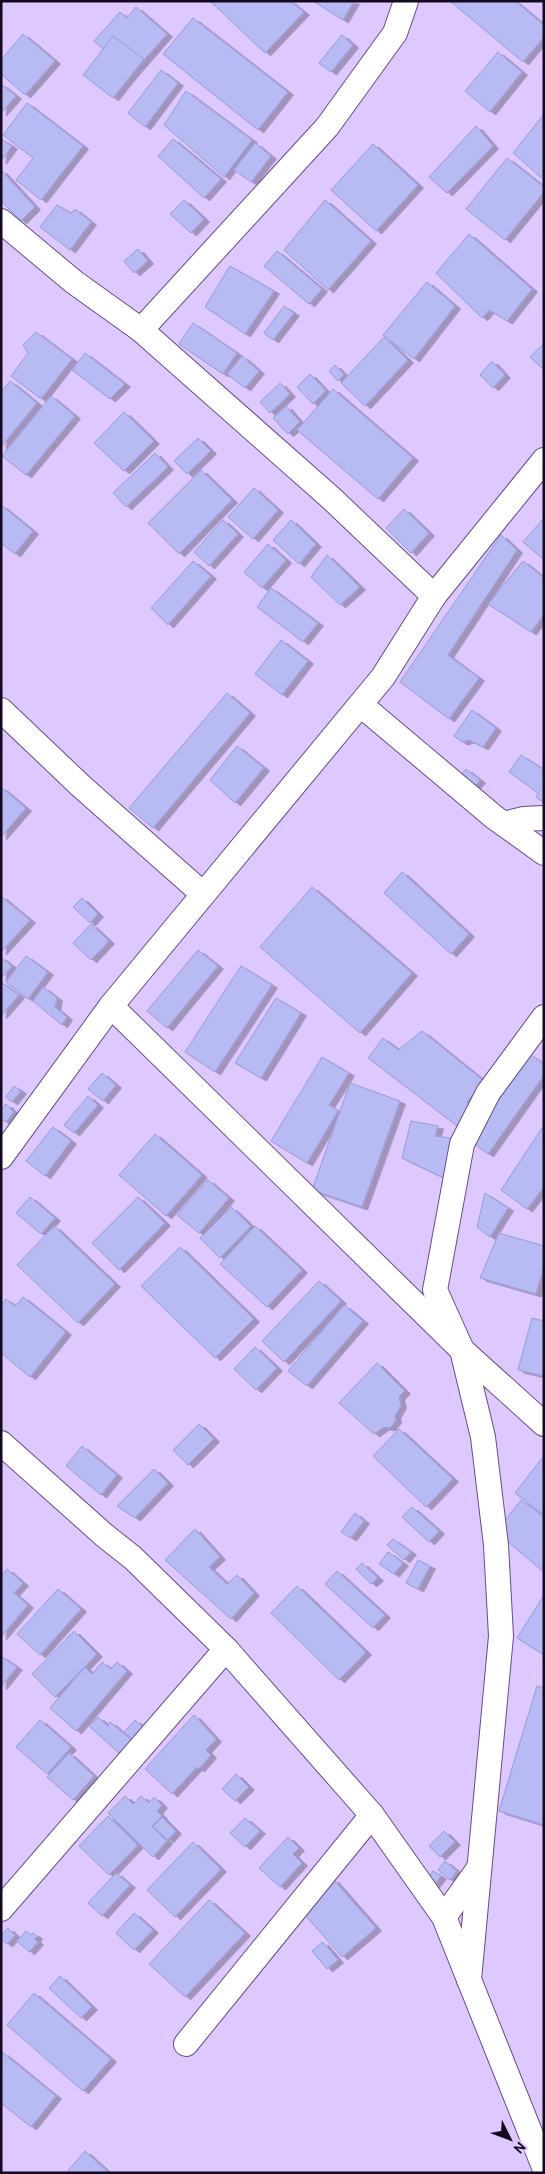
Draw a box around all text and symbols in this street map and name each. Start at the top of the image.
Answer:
north arrow [485,2114,535,2164]
text: N [510,2138,530,2157]

